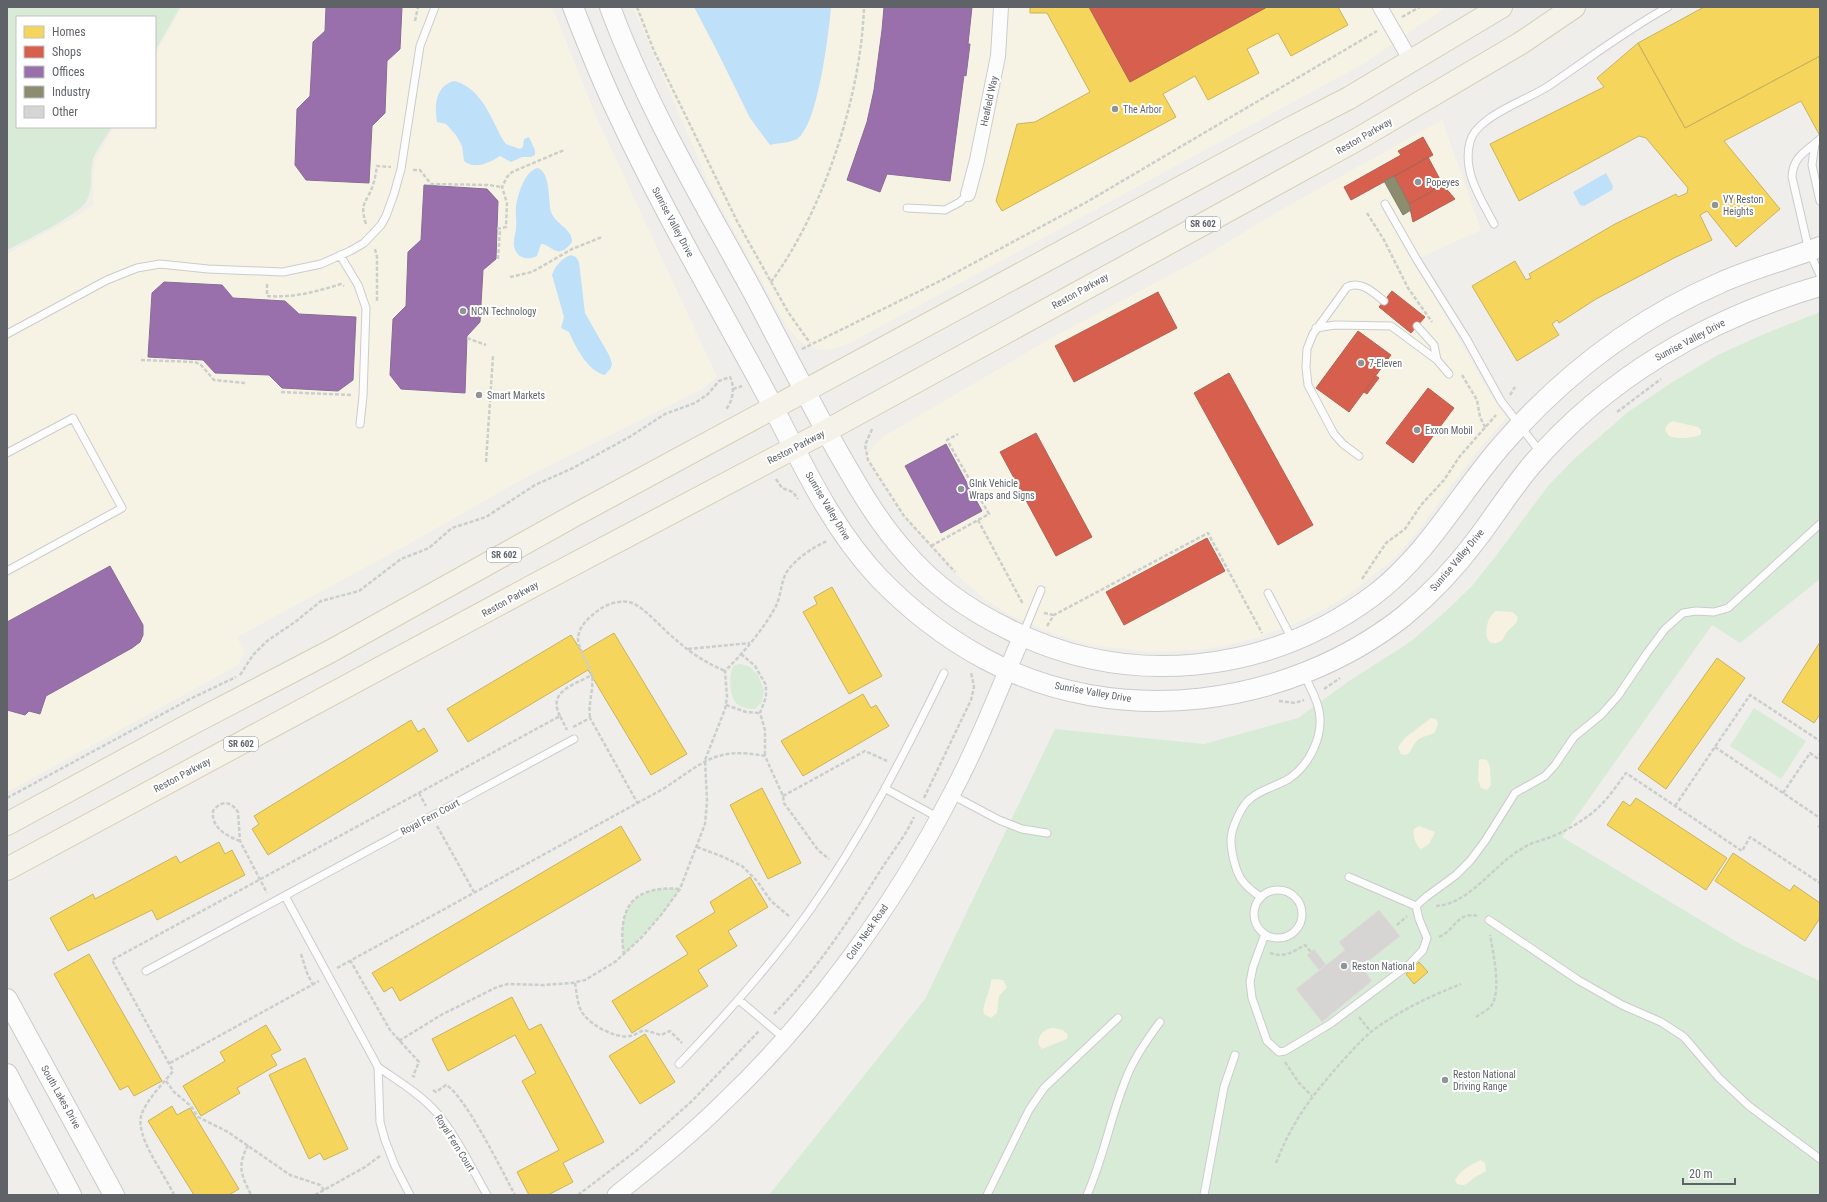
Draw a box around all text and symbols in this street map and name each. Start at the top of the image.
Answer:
legend [16,16,156,128]
text: Homes [52,25,86,39]
text: Shops [52,45,81,59]
text: Offices [52,65,85,79]
street label: Heafield Way [978,75,1000,127]
text: Industry [52,85,90,99]
marker: The Arbor [1110,104,1120,114]
place label: The Arbor [1123,104,1162,115]
text: Other [52,105,78,119]
street label: Reston Parkway [1334,116,1394,156]
marker: Popeyes [1413,177,1423,187]
place label: Popeyes [1426,177,1460,188]
street label: Sunrise Valley Drive [650,185,696,259]
place label: VY Reston Heights [1723,194,1764,217]
marker: VY Reston Heights [1710,200,1720,210]
road number: SR 602 [1186,217,1220,231]
street label: Reston Parkway [1050,271,1110,311]
marker: NCN Technology [458,306,468,316]
place label: NCN Technology [471,306,536,317]
street label: Sunrise Valley Drive [1653,317,1727,363]
marker: 7-Eleven [1356,358,1366,368]
place label: 7-Eleven [1369,358,1402,369]
marker: Smart Markets [474,390,484,400]
place label: Smart Markets [487,390,545,401]
marker: Exxon Mobil [1412,425,1422,435]
place label: Exxon Mobil [1425,425,1473,436]
street label: Reston Parkway [766,428,826,466]
street label: Sunrise Valley Drive [803,470,853,542]
place label: GInk Vehicle Wraps and Signs [969,478,1035,501]
marker: GInk Vehicle Wraps and Signs [956,484,966,494]
street label: Sunrise Valley Drive [1428,527,1486,593]
road number: SR 602 [487,548,521,562]
street label: Reston Parkway [480,579,540,619]
street label: Sunrise Valley Drive [1054,680,1132,704]
road number: SR 602 [224,737,258,751]
street label: Reston Parkway [152,755,212,795]
street label: Royal Fern Court [399,797,461,837]
street label: Colts Neck Road [844,902,890,962]
marker: Reston National [1339,961,1349,971]
place label: Reston National [1352,961,1415,972]
street label: South Lakes Drive [39,1063,83,1131]
place label: Reston National Driving Range [1453,1069,1516,1092]
marker: Reston National Driving Range [1440,1075,1450,1085]
street label: Royal Fern Court [433,1112,477,1174]
scale bar [1683,1160,1735,1186]
text: 20 m [1689,1167,1713,1181]

